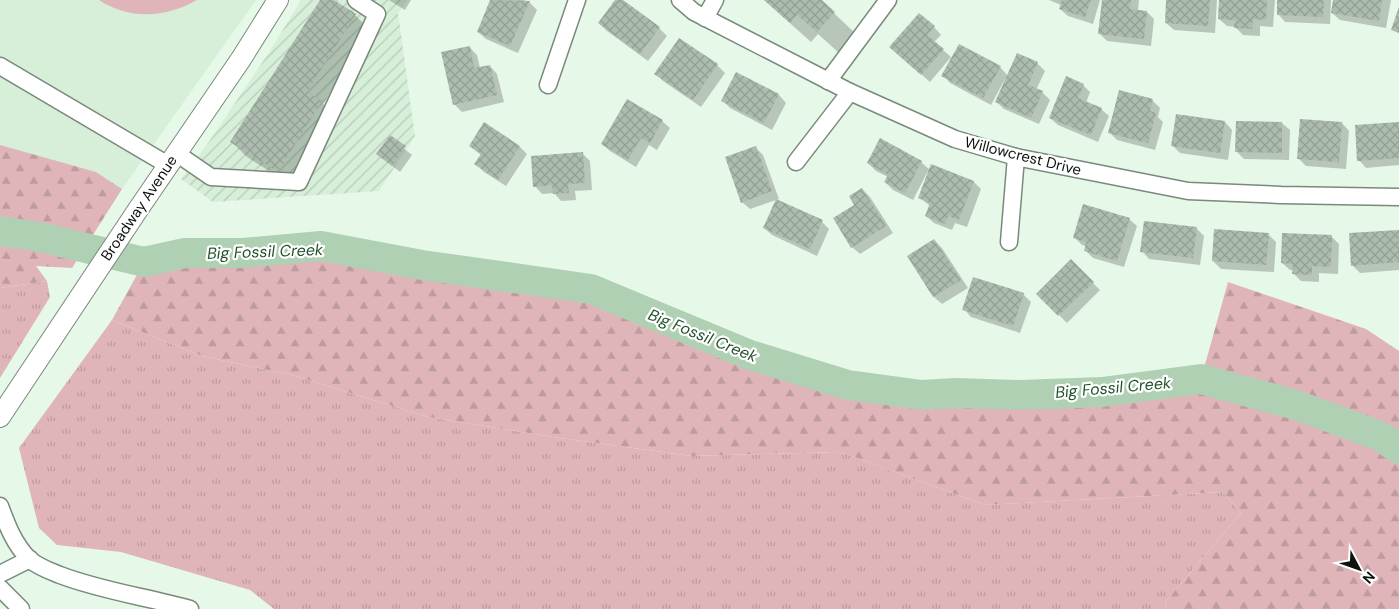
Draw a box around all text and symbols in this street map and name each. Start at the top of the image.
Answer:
street label: Willowcrest Drive [963,132,1083,180]
street label: Broadway Avenue [96,151,182,265]
water label: Big Fossil Creek [207,239,324,264]
water label: Big Fossil Creek [645,304,761,367]
water label: Big Fossil Creek [1054,372,1173,403]
north arrow [1334,544,1384,594]
text: N [1359,568,1379,587]

